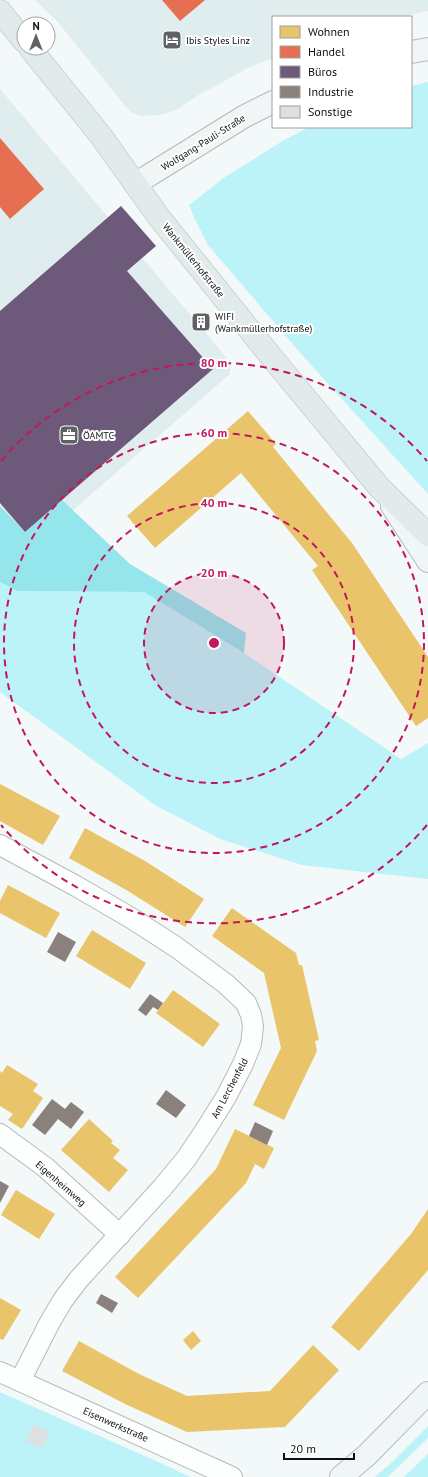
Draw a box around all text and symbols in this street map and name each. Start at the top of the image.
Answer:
north arrow [16,16,56,56]
legend [272,16,412,128]
text: N [32,19,40,33]
text: Wohnen [308,24,350,39]
hotel icon: Ibis Styles Linz [161,29,183,51]
place label: Ibis Styles Linz [186,34,250,47]
text: Handel [308,44,345,59]
text: Büros [308,64,337,79]
text: Industrie [308,84,354,99]
text: Sonstige [308,104,352,119]
street label: Wolfgang-Pauli-Straße [159,111,248,174]
street label: Wankmüllerhofstraße [160,221,228,300]
place label: WIFI (Wankmüllerhofstraße) [215,310,313,335]
building icon: WIFI (Wankmüllerhofstraße) [190,311,212,333]
text: 80 m [201,355,227,370]
office icon: ÖAMTC [58,424,80,446]
text: 60 m [201,425,227,440]
place label: ÖAMTC [83,429,114,442]
text: 40 m [201,495,227,510]
text: 20 m [201,565,227,580]
centre of rings [207,636,221,650]
street label: Am Lerchenfeld [208,1056,251,1121]
street label: Eigenheimweg [33,1158,89,1209]
street label: Eisenwerkstraße [81,1404,151,1445]
scale bar [284,1435,354,1461]
text: 20 m [290,1441,316,1456]

